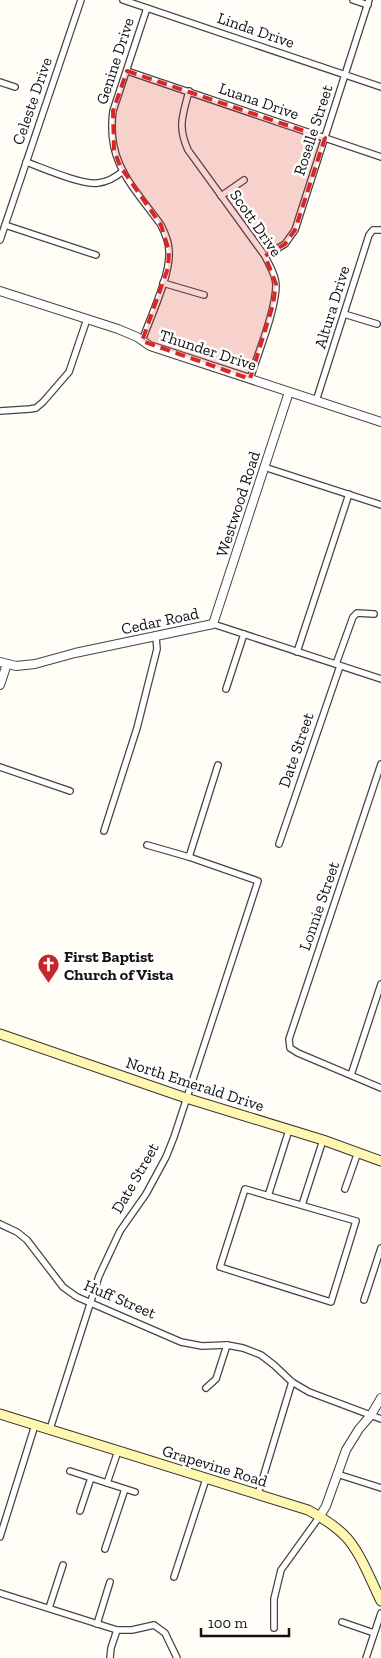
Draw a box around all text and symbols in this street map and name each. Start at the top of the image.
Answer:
street label: Linda Drive [215,8,297,52]
street label: Genine Drive [92,15,138,107]
street label: Celeste Drive [8,55,56,147]
street label: Luana Drive [216,78,302,124]
street label: Roselle Street [289,82,337,178]
street label: Scott Drive [226,186,286,260]
street label: Altura Drive [310,263,354,351]
street label: Thunder Drive [157,325,259,375]
street label: Westwood Road [212,449,264,559]
street label: Cedar Road [119,603,201,638]
street label: Date Street [274,710,318,790]
street label: Lonnie Street [295,859,343,953]
place label: First Baptist Church of Vista [64,947,173,984]
church icon: First Baptist Church of Vista [36,953,60,984]
street label: North Emerald Drive [123,1053,267,1115]
street label: Date Street [107,1139,163,1217]
street label: Huff Street [81,1275,159,1323]
street label: Grapevine Road [160,1441,270,1491]
scale bar [201,1606,288,1638]
text: 100 m [208,1614,247,1632]

